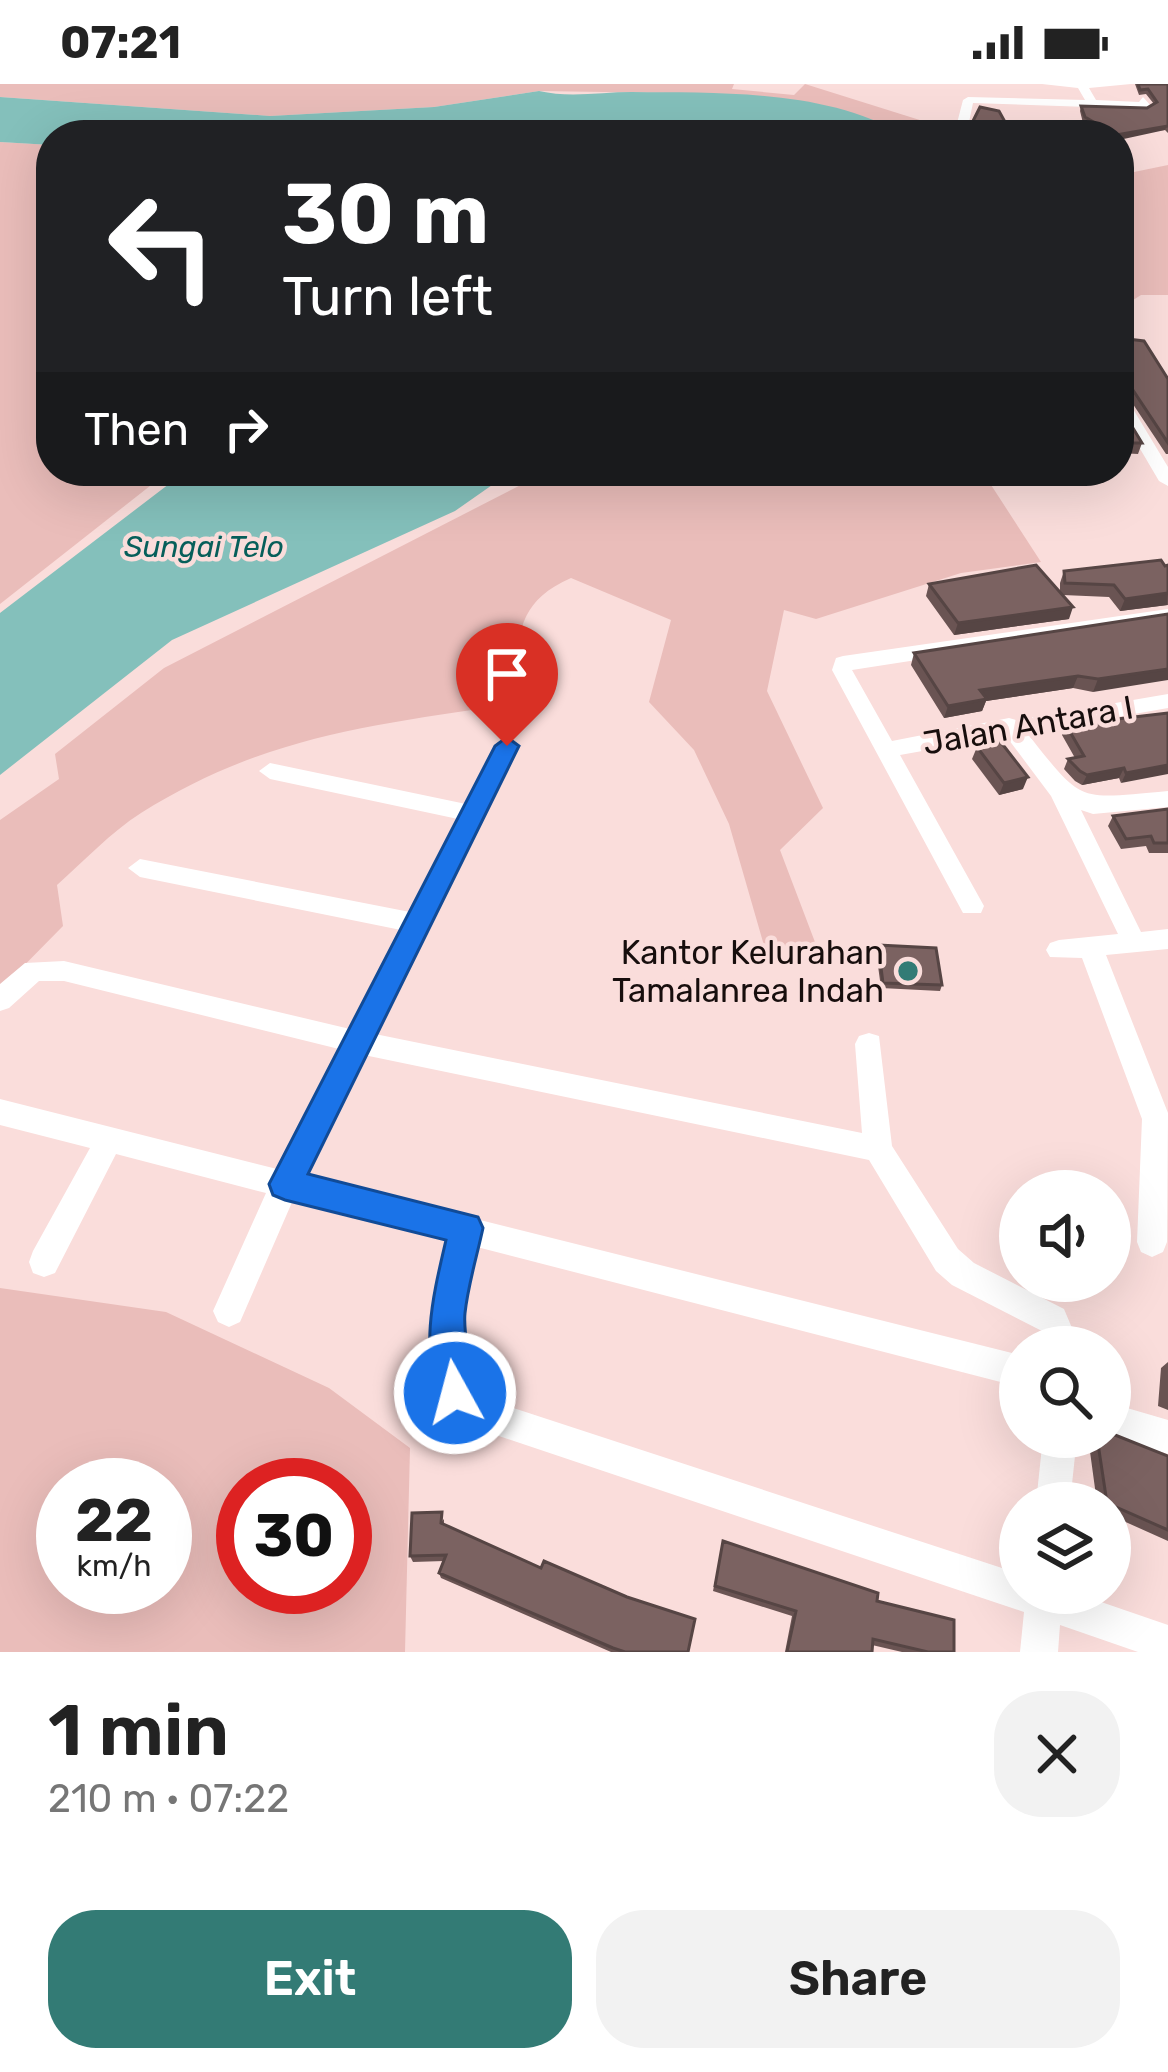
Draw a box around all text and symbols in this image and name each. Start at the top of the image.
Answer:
text: 07:21 [60,16,181,69]
text: 30 m [282,164,489,264]
icon: left [84,168,240,324]
text: Turn left [282,265,493,329]
icon: right [213,396,279,462]
text: Then [84,403,189,456]
water label: Sungai Telo [124,529,284,565]
pin [456,623,558,746]
icon: arrive [474,641,540,707]
street label: Jalan Antara I [920,687,1136,763]
place label: Kantor Kelurahan Tamalanrea Indah [612,933,884,1010]
marker: Kantor Kelurahan Tamalanrea Indah [895,958,921,984]
map controls [999,1170,1131,1614]
button: sound [999,1170,1131,1302]
button: search [999,1326,1131,1458]
position arrow [392,1330,518,1456]
speed limit sign: 30 [216,1458,372,1614]
button: layers [999,1482,1131,1614]
text: 22 [75,1485,153,1556]
text: km/h [77,1548,151,1584]
text: 1 min [48,1688,229,1773]
button: close [994,1691,1120,1817]
text: 210 m · 07:22 [48,1776,289,1822]
button: Exit [48,1910,572,2048]
button: Share [596,1910,1120,2048]

